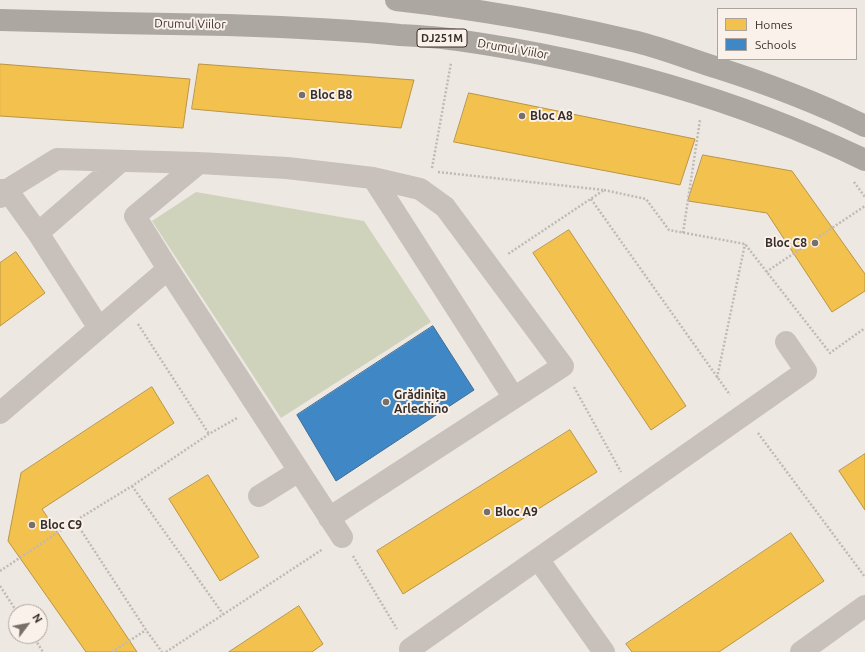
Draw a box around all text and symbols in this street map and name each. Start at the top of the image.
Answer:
legend [717,8,857,60]
street label: Drumul Viilor [154,16,226,32]
text: Homes [755,18,793,31]
road number: DJ251M [417,29,467,47]
street label: Drumul Viilor [477,36,549,62]
text: Schools [755,38,796,51]
place label: Bloc B8 [310,88,352,102]
marker: Bloc B8 [297,90,307,100]
place label: Bloc A8 [530,109,573,123]
marker: Bloc A8 [517,111,527,121]
place label: Bloc C8 [765,236,807,250]
marker: Bloc C8 [810,238,820,248]
place label: Grădinița Arlechino [394,388,448,416]
marker: Grădinița Arlechino [381,397,391,407]
place label: Bloc A9 [495,505,538,519]
marker: Bloc A9 [482,507,492,517]
place label: Bloc C9 [40,518,82,532]
marker: Bloc C9 [27,520,37,530]
north arrow [8,604,48,644]
text: N [30,612,45,625]

